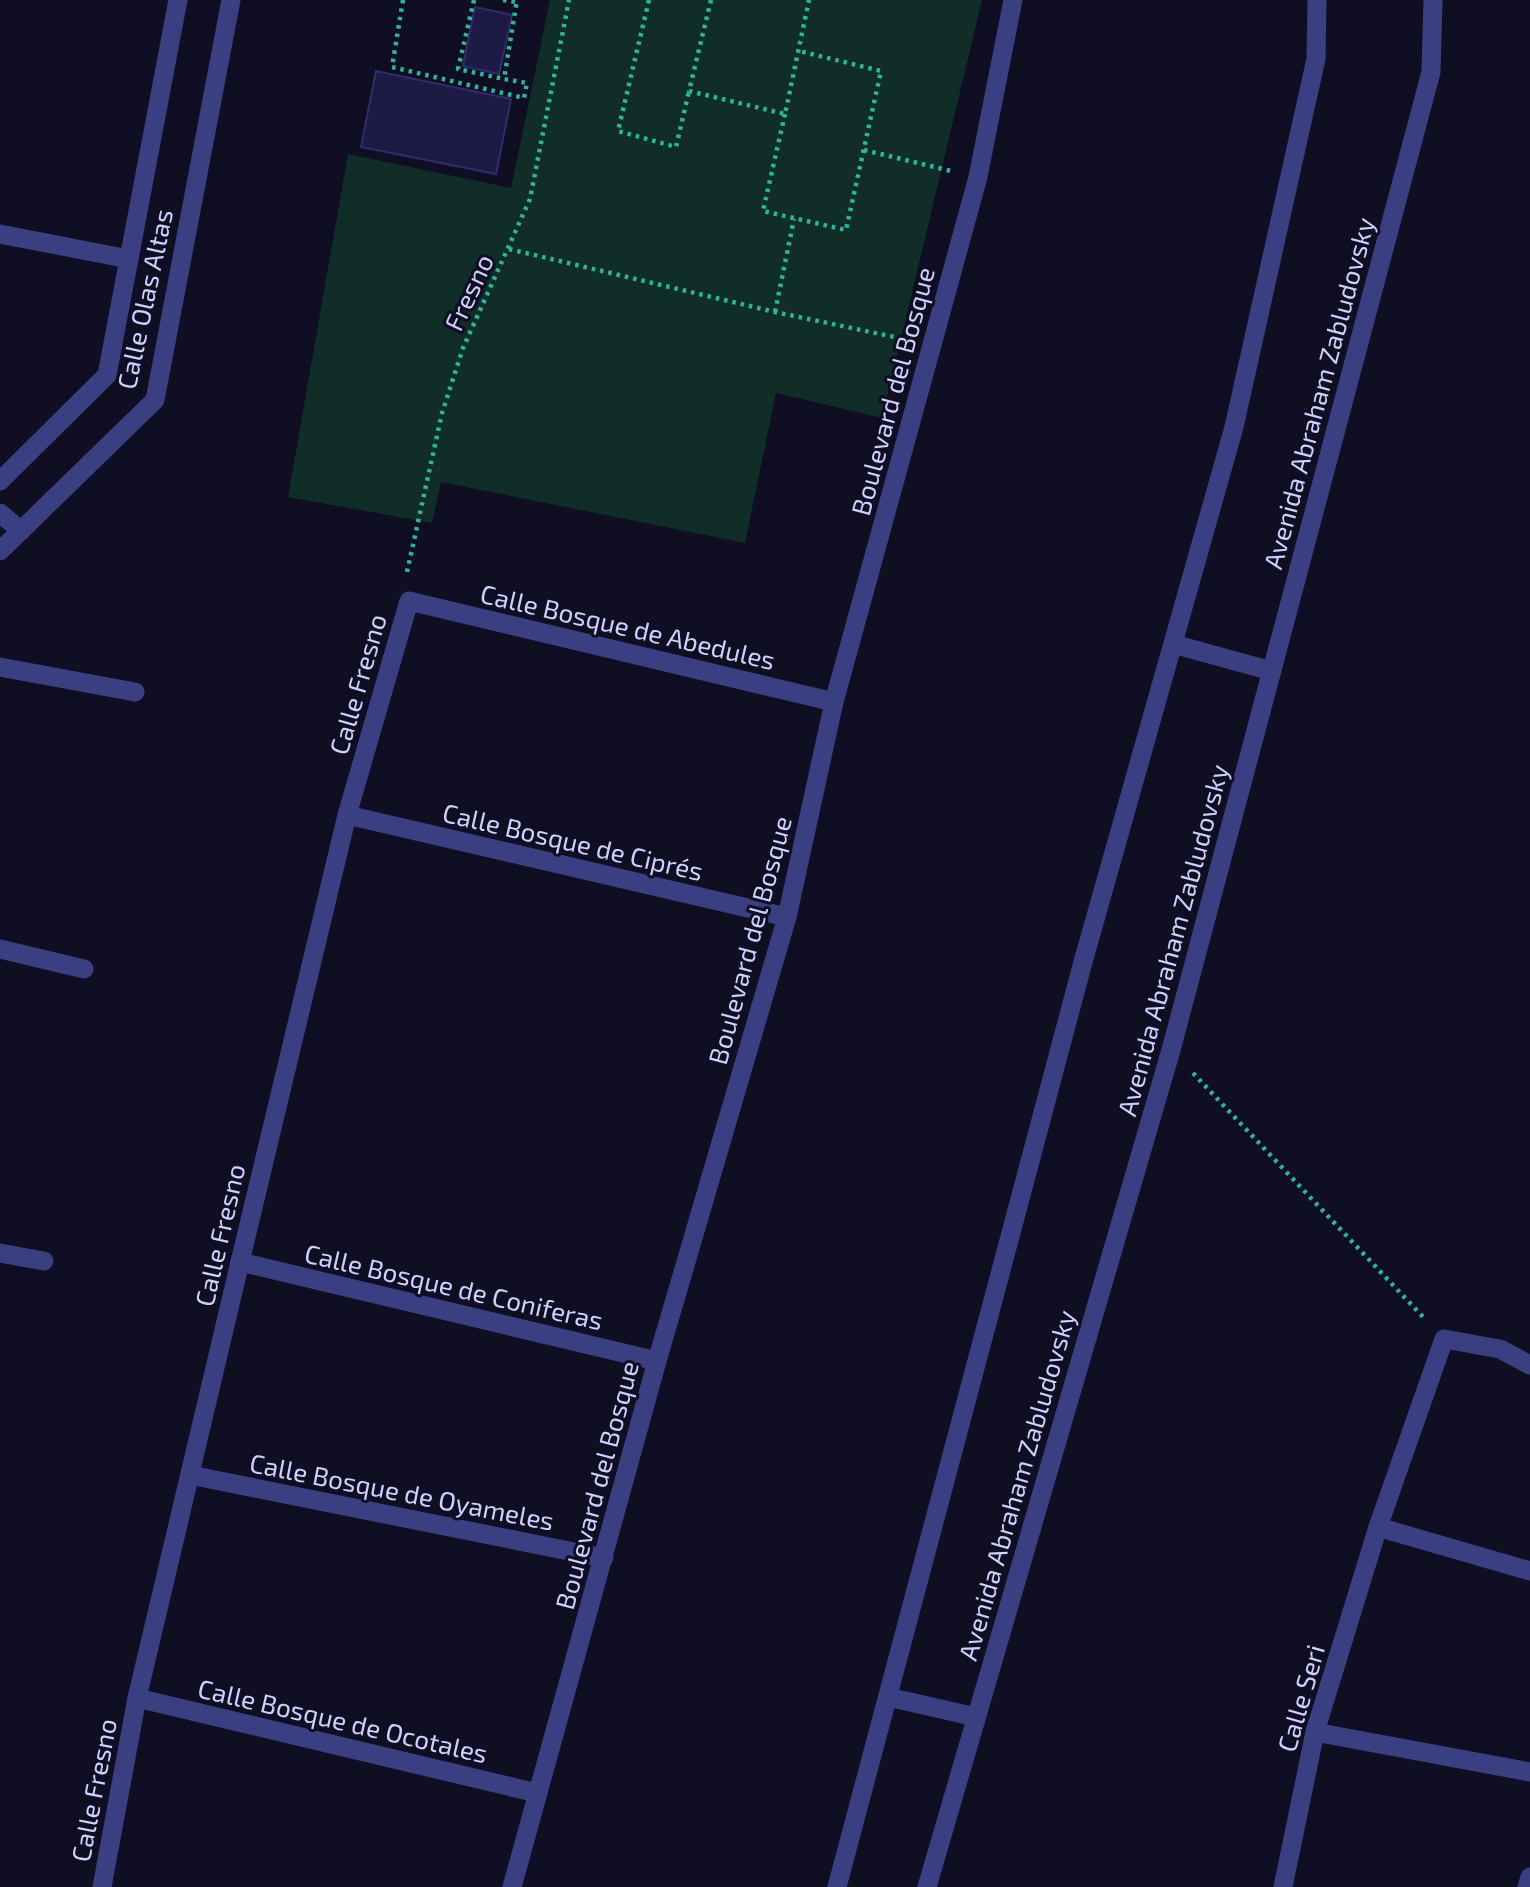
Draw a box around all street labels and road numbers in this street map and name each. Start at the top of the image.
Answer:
street label: Calle Olas Altas [110,206,178,392]
street label: Avenida Abraham Zabludovsky [1256,214,1380,572]
street label: Fresno [437,249,499,335]
street label: Boulevard del Bosque [844,264,940,518]
street label: Calle Bosque de Abedules [478,577,778,675]
street label: Calle Fresno [322,610,392,758]
street label: Avenida Abraham Zabludovsky [1110,761,1234,1119]
street label: Calle Bosque de Ciprés [440,796,706,886]
street label: Boulevard del Bosque [701,813,797,1067]
street label: Calle Fresno [188,1161,250,1309]
street label: Calle Bosque de Coniferas [302,1237,606,1335]
street label: Avenida Abraham Zabludovsky [951,1306,1081,1664]
street label: Boulevard del Bosque [548,1358,644,1612]
street label: Calle Bosque de Oyameles [247,1446,557,1536]
street label: Calle Seri [1270,1641,1330,1755]
street label: Calle Bosque de Ocotales [195,1672,491,1768]
street label: Calle Fresno [64,1716,122,1864]

